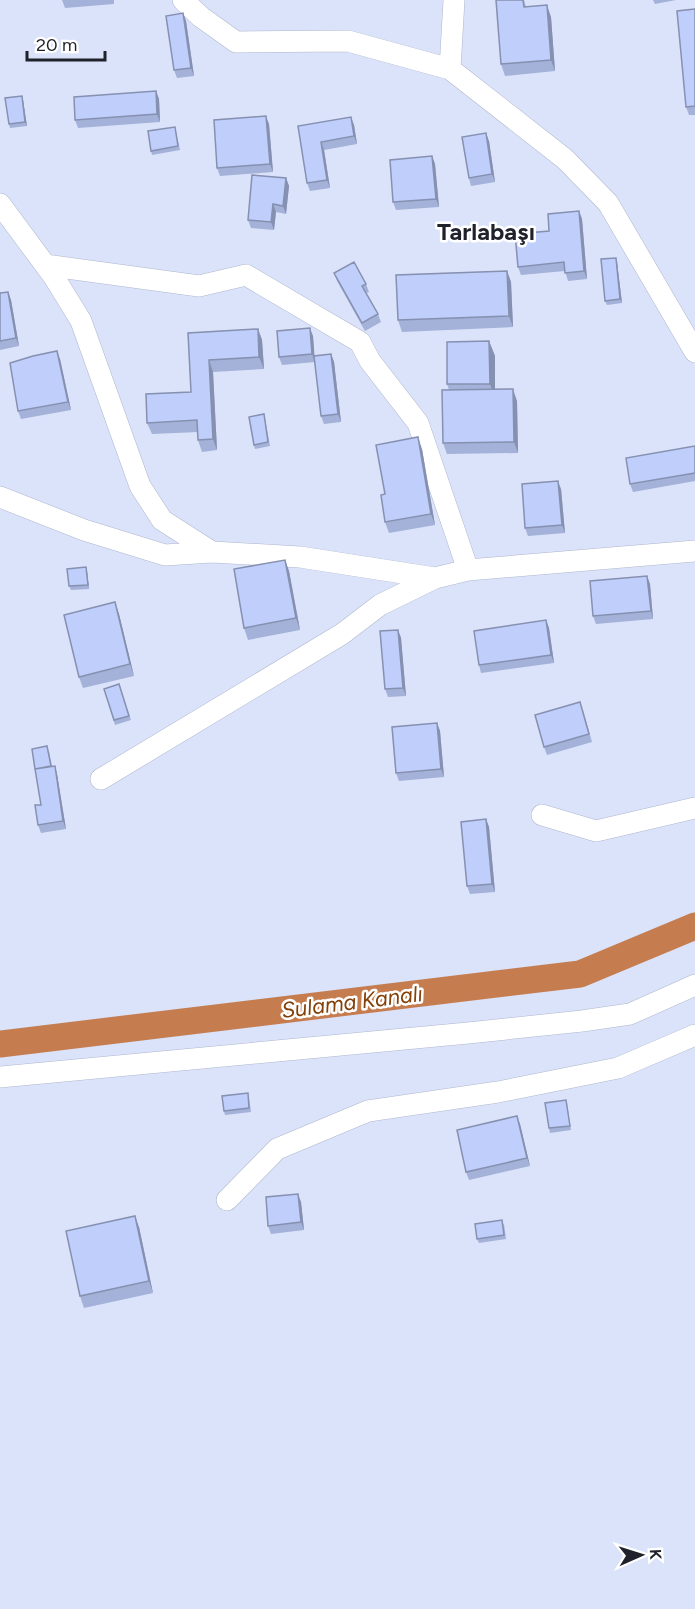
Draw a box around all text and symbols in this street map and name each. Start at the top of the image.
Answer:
scale bar [27,24,105,62]
text: 20 m [36,34,77,56]
district label: Tarlabaşı [437,217,535,246]
water label: Sulama Kanalı [280,980,424,1024]
north arrow [611,1525,671,1585]
text: K [646,1548,665,1560]

